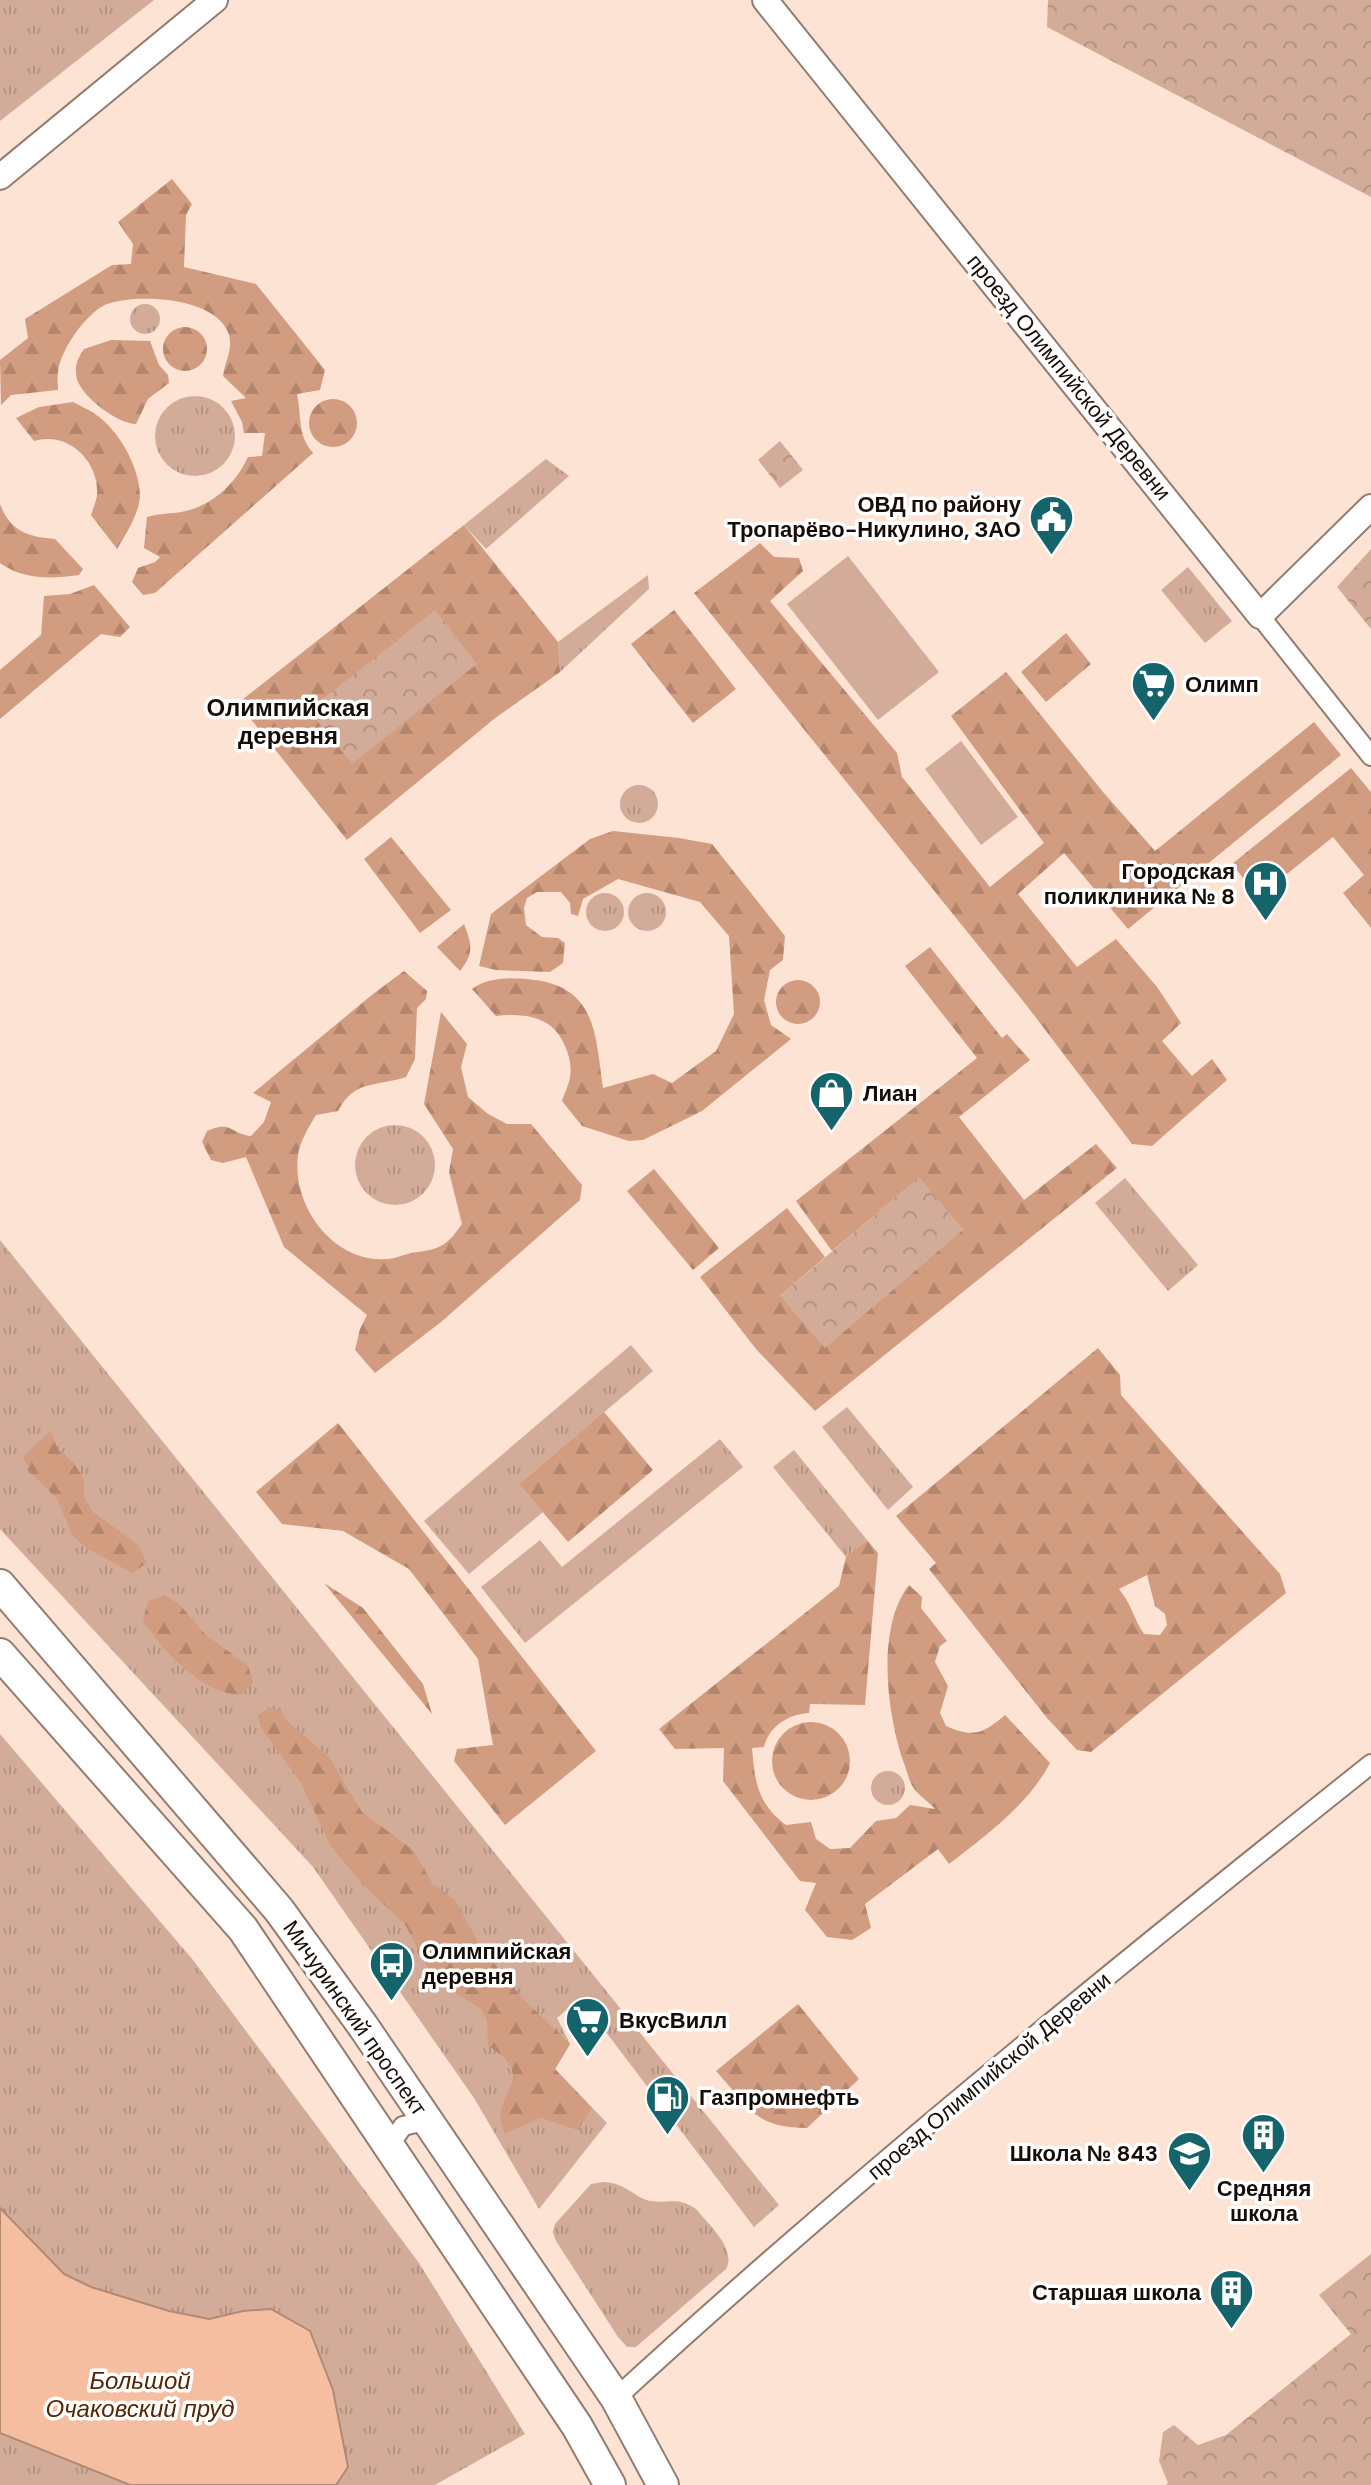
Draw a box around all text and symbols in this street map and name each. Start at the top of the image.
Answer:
street label: проезд Олимпийской Деревни [960,248,1178,506]
place label: ОВД по району Тропарёво-Никулино, ЗАО [727,490,1022,544]
public building icon: ОВД по району Тропарёво-Никулино, ЗАО [1028,493,1076,556]
supermarket icon: Олимп [1130,660,1178,723]
place label: Олимп [1185,670,1259,699]
district label: Олимпийская деревня [207,692,369,751]
place label: Городская поликлиника № 8 [1044,857,1235,911]
hospital icon: Городская поликлиника № 8 [1242,860,1290,923]
shop icon: Лиан [808,1069,856,1132]
place label: Лиан [863,1079,917,1108]
street label: Мичуринский проспект [277,1915,433,2121]
place label: Олимпийская деревня [422,1937,571,1991]
bus stop icon: Олимпийская деревня [367,1940,415,2003]
street label: проезд Олимпийской Деревни [861,1966,1117,2186]
supermarket icon: ВкусВилл [564,1996,612,2059]
place label: ВкусВилл [619,2006,727,2035]
fuel station icon: Газпромнефть [644,2073,692,2136]
place label: Газпромнефть [699,2083,860,2112]
building icon: Средняя школа [1240,2111,1288,2174]
school or university icon: Школа № 843 [1165,2129,1213,2192]
place label: Школа № 843 [1010,2139,1158,2168]
place label: Средняя школа [1217,2174,1311,2228]
building icon: Старшая школа [1208,2268,1256,2331]
place label: Старшая школа [1032,2278,1202,2307]
water label: Большой Очаковский пруд [46,2365,234,2424]

